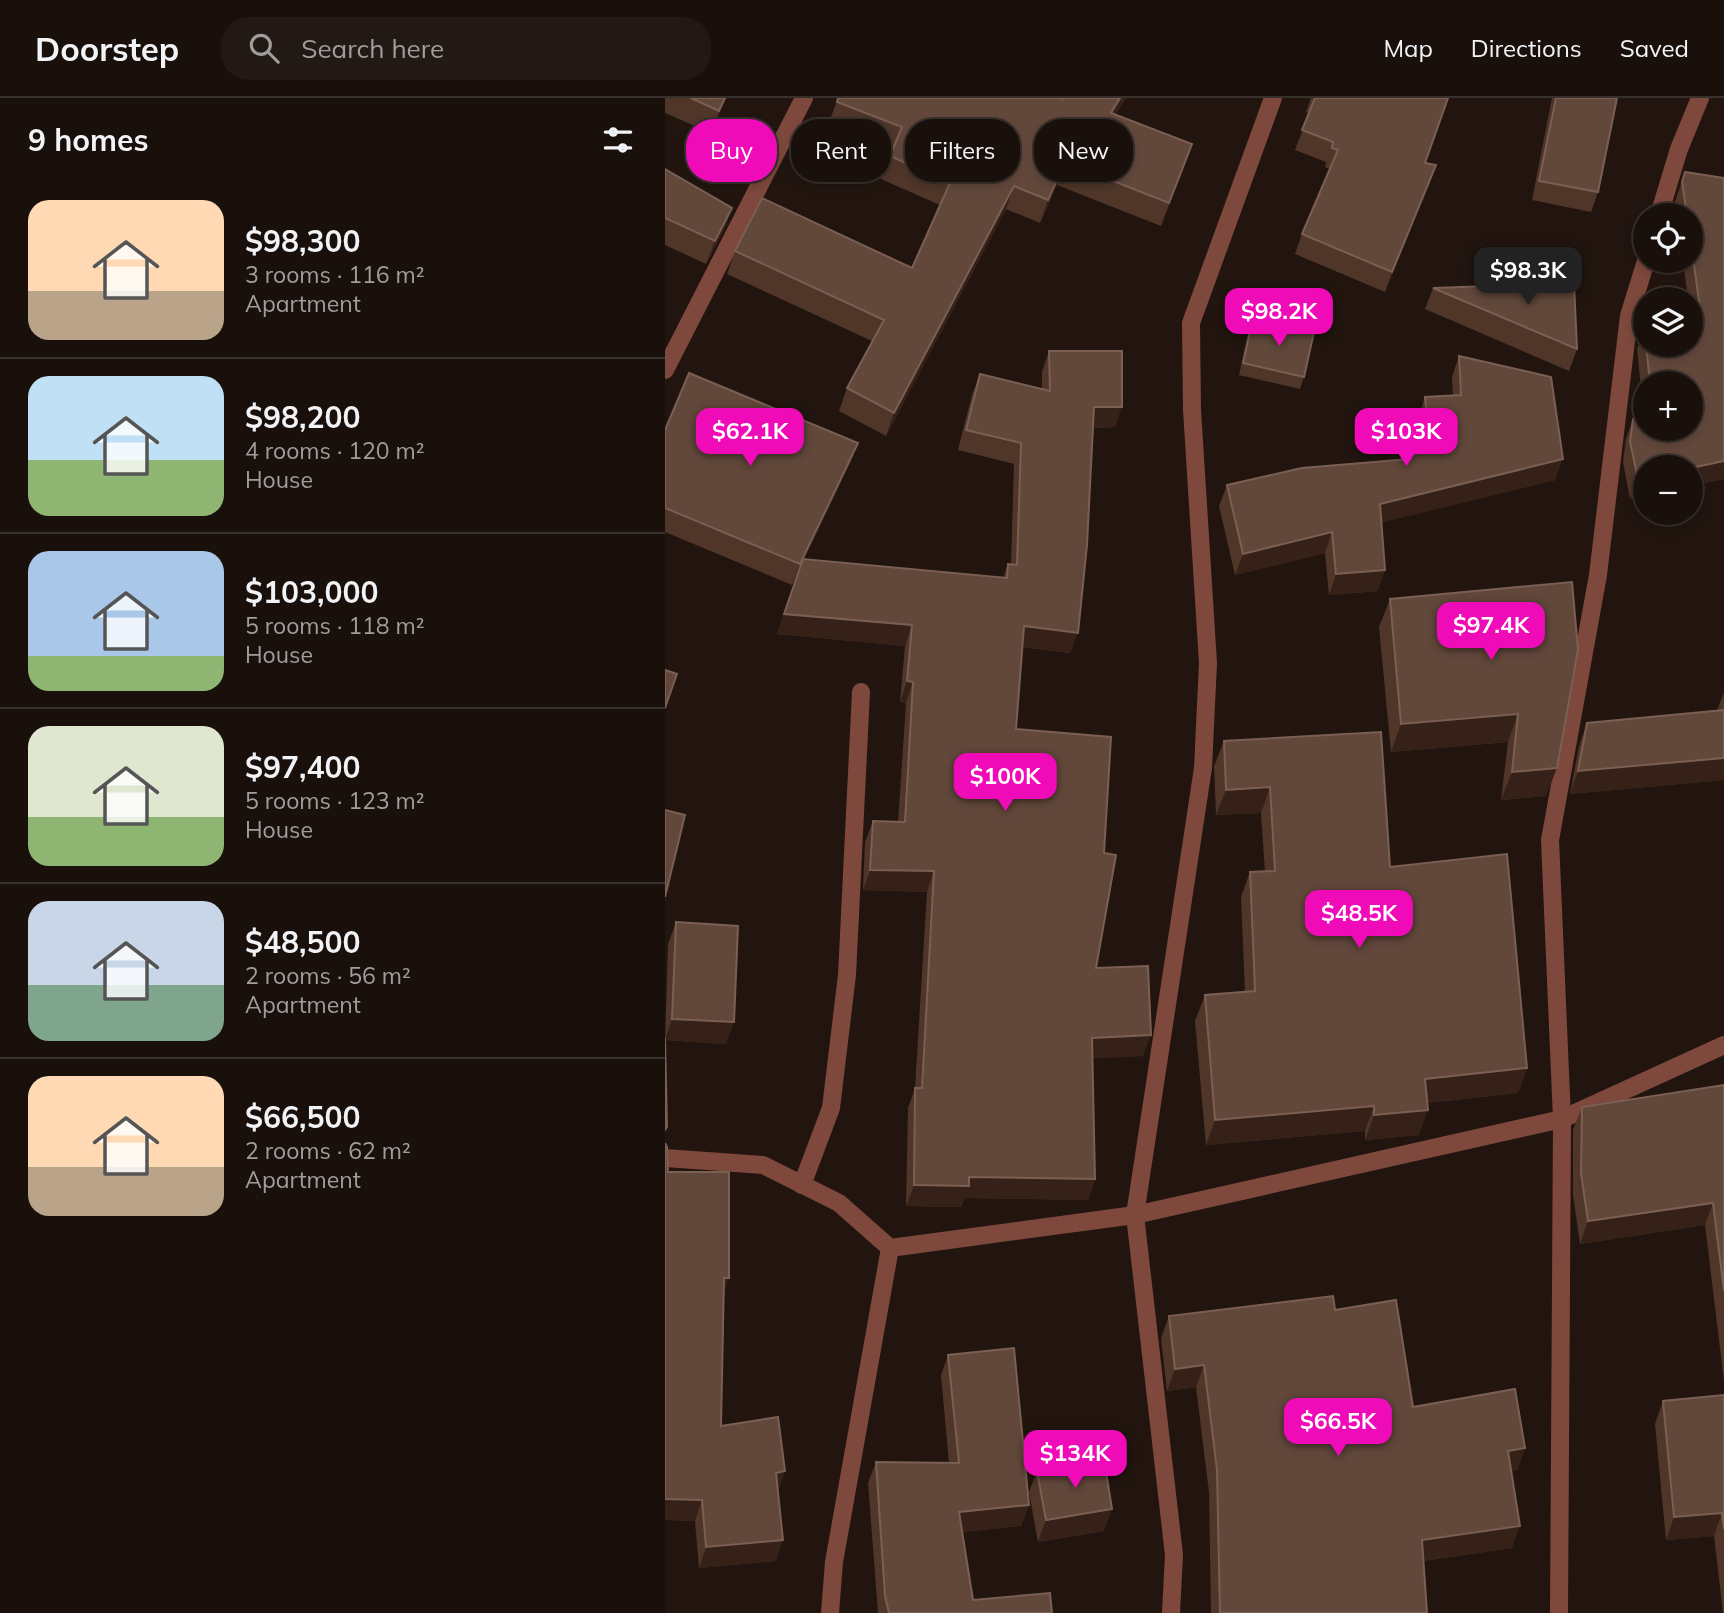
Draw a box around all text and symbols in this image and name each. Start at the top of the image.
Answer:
search box [221,17,711,80]
text: Doorstep [35,28,179,69]
icon: search [245,29,283,67]
text: Search here [301,32,444,65]
text: Map [1383,33,1433,63]
text: Directions [1471,33,1582,63]
text: Saved [1620,33,1689,63]
chip: Buy [686,119,777,182]
chip: Rent [791,119,891,182]
chip: Filters [905,119,1020,182]
chip: New [1034,119,1133,182]
text: 9 homes [28,121,149,159]
icon: filters [599,121,637,159]
map controls [1633,203,1703,525]
button: locate [1633,203,1703,273]
text: $98,300 [245,222,360,260]
icon: home [84,228,168,312]
pin: $98.3K [1471,248,1585,307]
text: $98.3K [1490,255,1566,284]
text: 3 rooms · 116 m² [245,260,425,289]
button: layers [1633,287,1703,357]
pin: $98.2K [1222,288,1336,348]
text: Apartment [245,289,361,318]
text: $98.2K [1241,296,1317,325]
button: + [1633,371,1703,441]
text: $98,200 [245,398,360,436]
icon: home [84,404,168,488]
pin: $62.1K [693,408,807,468]
pin: $103K [1357,408,1455,468]
text: $62.1K [712,416,788,445]
text: $103K [1371,416,1441,445]
text: 4 rooms · 120 m² [245,436,425,465]
button: − [1633,455,1703,525]
text: House [245,465,313,494]
text: $103,000 [245,573,378,611]
icon: home [84,579,168,663]
pin: $97.4K [1434,602,1548,662]
text: $97.4K [1453,610,1529,639]
text: 5 rooms · 118 m² [245,611,425,640]
text: House [245,640,313,669]
text: $97,400 [245,748,360,786]
icon: home [84,754,168,838]
pin: $100K [956,754,1054,813]
text: $100K [970,761,1040,790]
text: 5 rooms · 123 m² [245,786,425,815]
text: House [245,815,313,844]
pin: $48.5K [1302,890,1416,950]
text: $48.5K [1321,898,1397,927]
text: $48,500 [245,923,360,961]
icon: home [84,929,168,1013]
text: 2 rooms · 56 m² [245,961,411,990]
text: Apartment [245,990,361,1019]
text: $66,500 [245,1098,360,1136]
icon: home [84,1104,168,1188]
text: 2 rooms · 62 m² [245,1136,411,1165]
text: Apartment [245,1165,361,1194]
pin: $66.5K [1281,1398,1395,1458]
text: $66.5K [1300,1406,1376,1435]
pin: $134K [1026,1430,1124,1490]
text: $134K [1040,1438,1110,1467]

